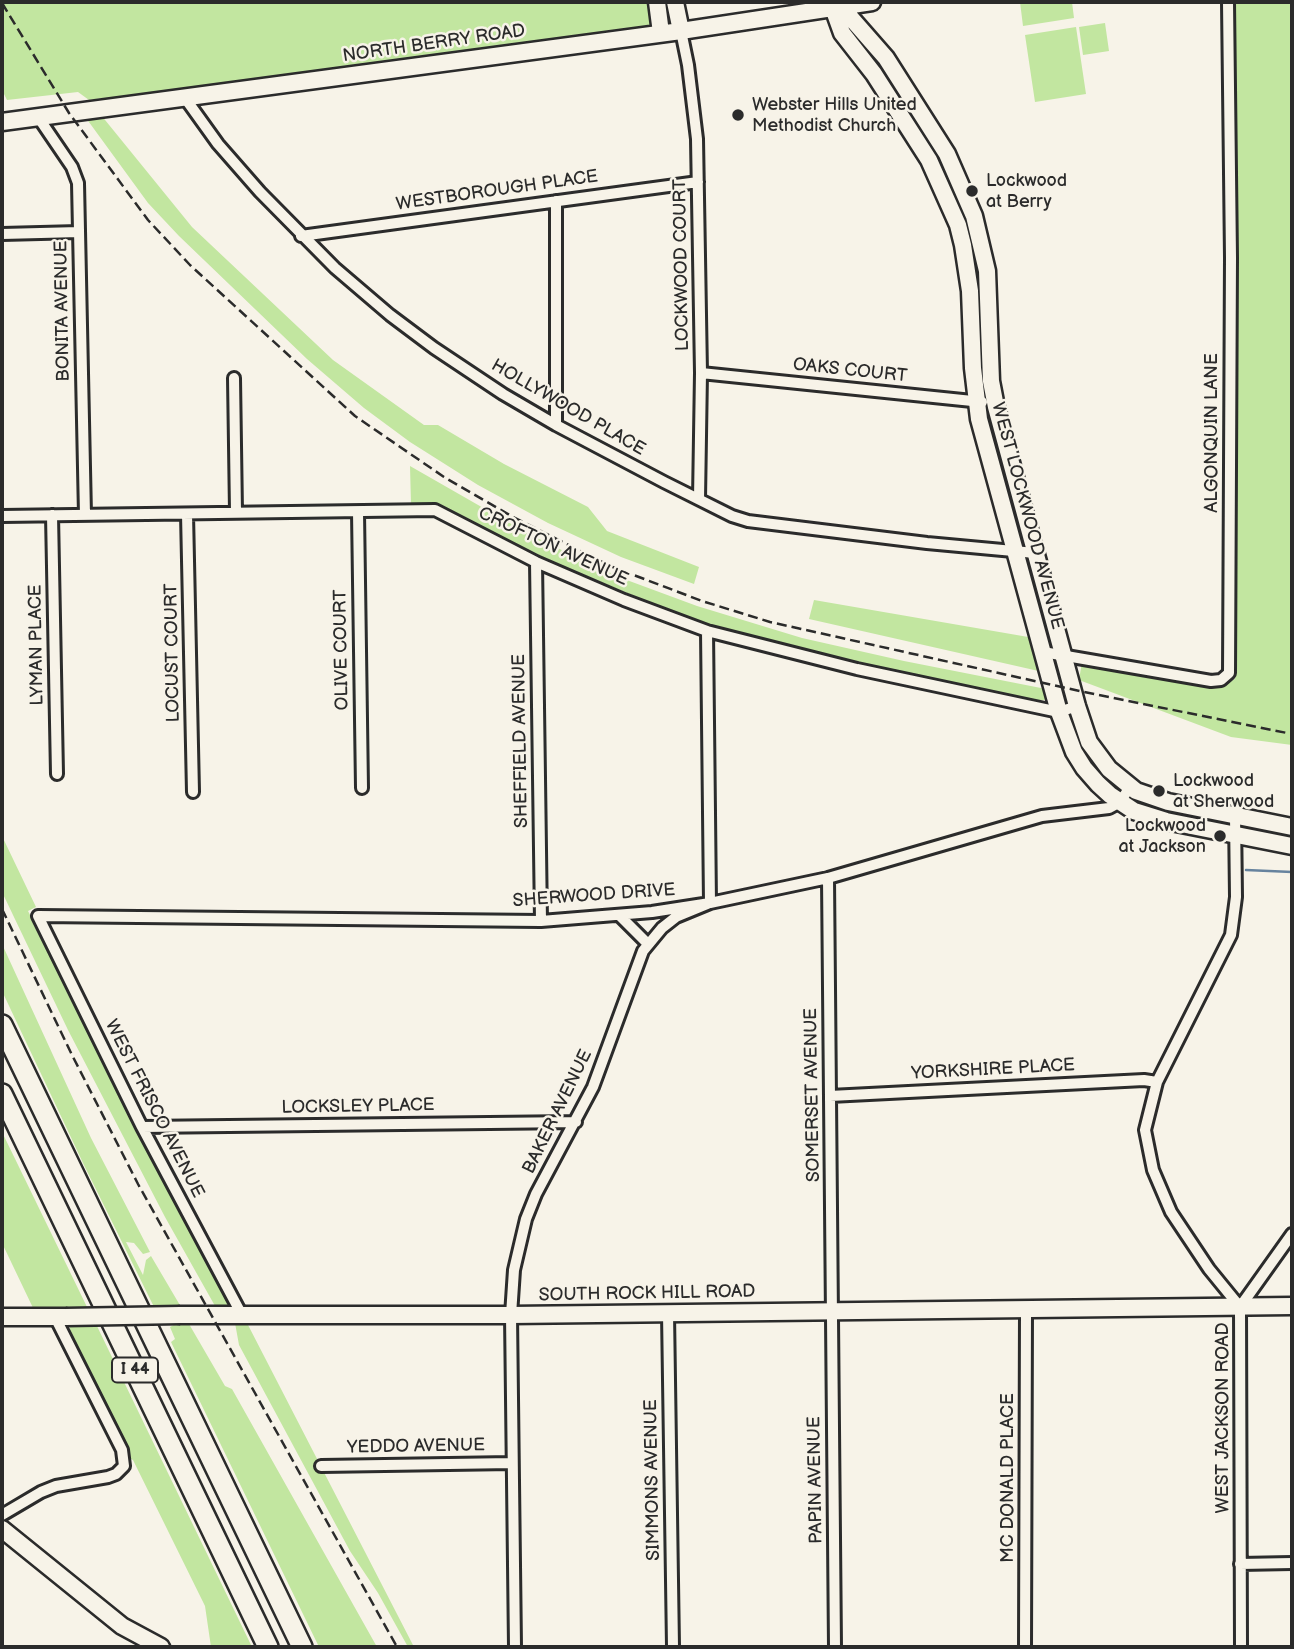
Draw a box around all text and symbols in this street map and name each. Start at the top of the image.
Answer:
street label: NORTH BERRY ROAD [341,20,527,68]
place label: Webster Hills United Methodist Church [752,94,917,136]
marker: Webster Hills United Methodist Church [730,107,746,123]
street label: WESTBOROUGH PLACE [395,166,599,216]
place label: Lockwood at Berry [986,170,1067,212]
street label: LOCKWOOD COURT [670,179,694,351]
marker: Lockwood at Berry [964,183,980,199]
street label: BONITA AVENUE [51,240,75,382]
street label: ALGONQUIN LANE [1201,353,1223,513]
street label: OAKS COURT [792,354,908,388]
street label: HOLLYWOOD PLACE [487,355,649,461]
street label: WEST LOCKWOOD AVENUE [986,400,1068,632]
street label: CROFTON AVENUE [475,503,631,591]
street label: LOCUST COURT [161,583,185,723]
street label: LYMAN PLACE [25,584,49,706]
street label: OLIVE COURT [330,589,354,711]
street label: SHEFFIELD AVENUE [509,654,533,828]
place label: Lockwood at Sherwood [1173,770,1274,812]
marker: Lockwood at Sherwood [1151,783,1167,799]
place label: Lockwood at Jackson [1119,815,1206,858]
marker: Lockwood at Jackson [1212,828,1228,844]
street label: SHERWOOD DRIVE [512,880,676,912]
street label: SOMERSET AVENUE [801,1008,825,1182]
street label: WEST FRISCO AVENUE [100,1016,208,1202]
street label: BAKER AVENUE [519,1046,597,1178]
street label: YORKSHIRE PLACE [911,1055,1075,1085]
street label: LOCKSLEY PLACE [281,1095,435,1119]
street label: SOUTH ROCK HILL ROAD [539,1281,755,1307]
street label: WEST JACKSON ROAD [1212,1322,1234,1514]
road number: I 44 [112,1358,158,1382]
street label: MC DONALD PLACE [997,1393,1019,1563]
street label: SIMMONS AVENUE [641,1399,665,1561]
street label: PAPIN AVENUE [804,1416,828,1544]
street label: YEDDO AVENUE [347,1435,485,1459]

